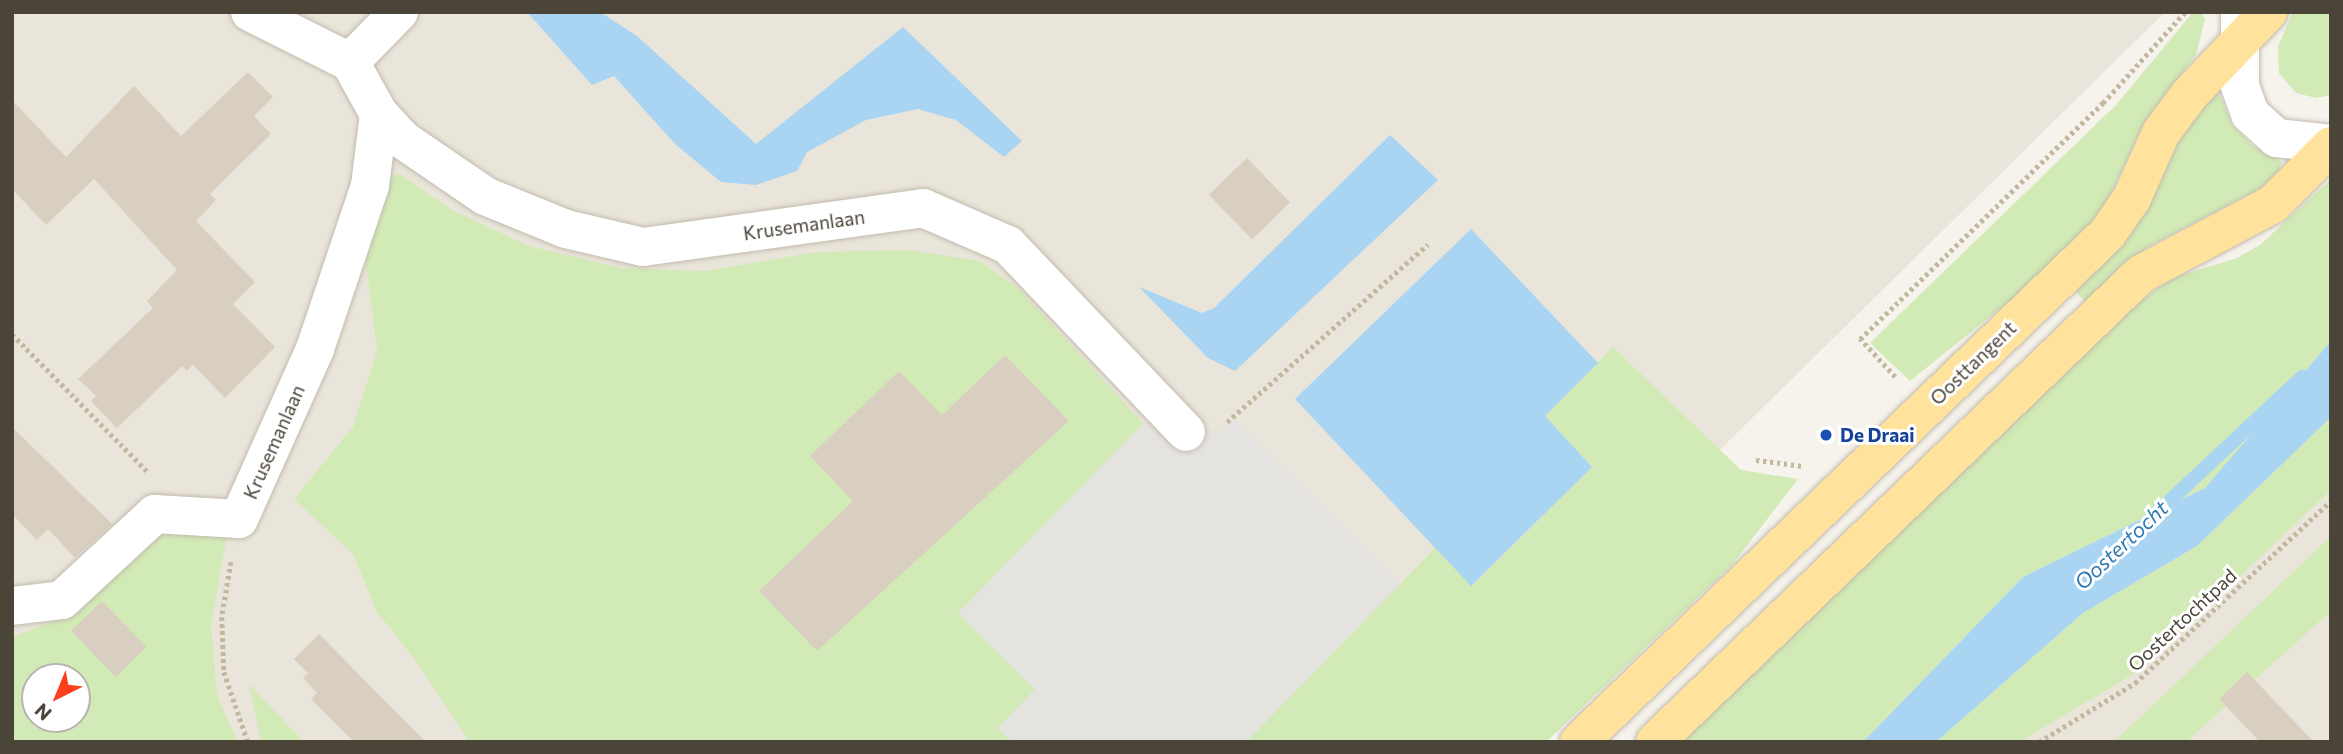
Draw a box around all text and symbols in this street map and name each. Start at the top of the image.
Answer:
street label: Krusemanlaan [742,205,866,245]
street label: Oosttangent [1925,316,2021,410]
street label: Krusemanlaan [239,381,309,503]
place label: De Draai [1840,424,1914,446]
marker: De Draai [1818,427,1834,443]
water label: Oostertocht [2069,495,2173,595]
street label: Oostertochtpad [2123,564,2241,676]
north arrow [21,663,91,733]
text: N [30,699,56,726]

